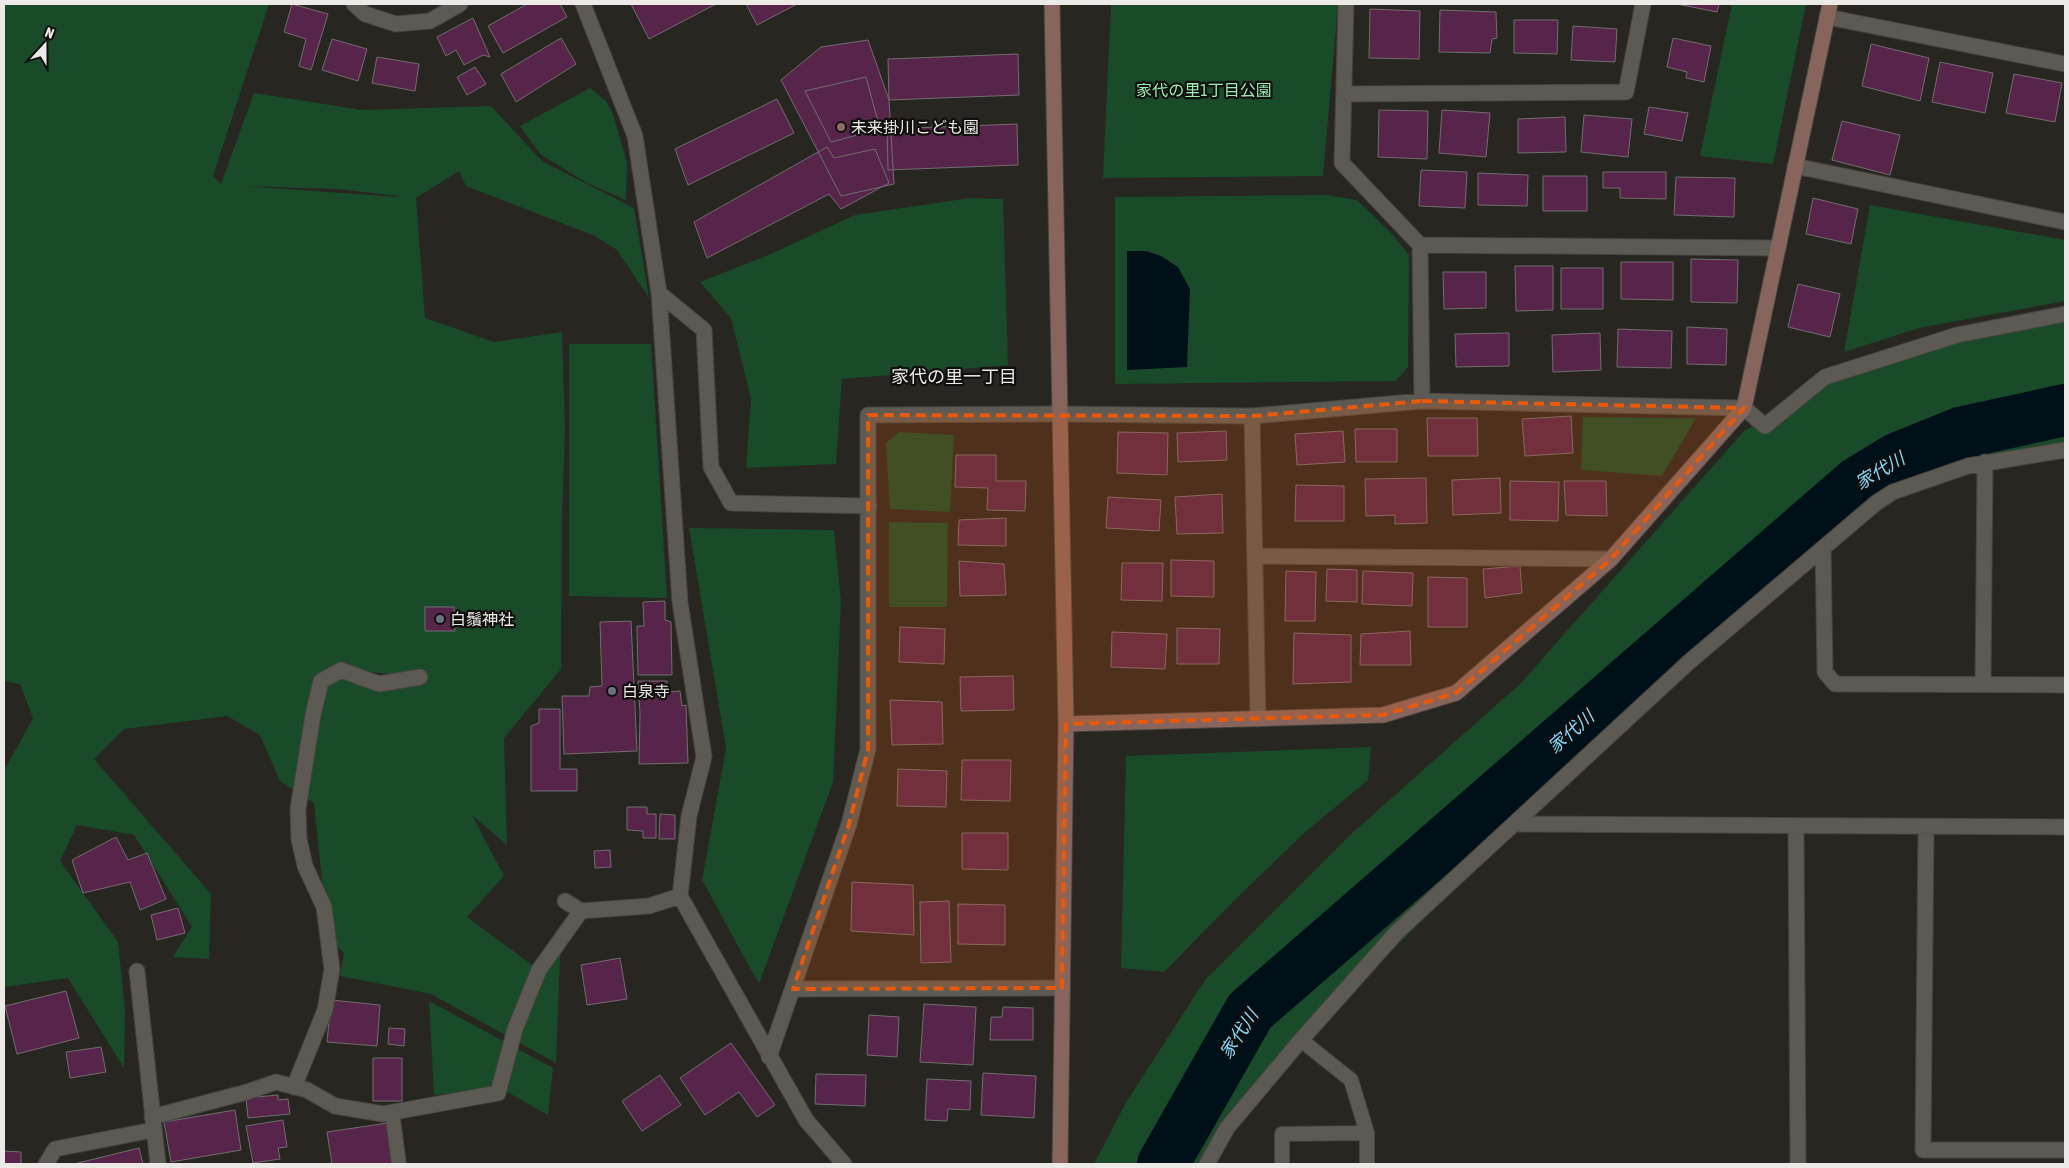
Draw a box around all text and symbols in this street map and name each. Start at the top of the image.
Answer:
north arrow [20,20,70,70]
text: N [43,24,56,42]
park label: 家代の里1丁目公園 [1136,81,1272,99]
place label: 未来掛川こども園 [851,118,979,136]
marker: 未来掛川こども園 [835,121,847,133]
district label: 家代の里一丁目 [891,366,1017,387]
water label: 家代川 [1851,447,1910,493]
place label: 白鬚神社 [450,610,514,628]
marker: 白鬚神社 [434,613,446,625]
place label: 白泉寺 [622,682,670,700]
marker: 白泉寺 [606,685,618,697]
water label: 家代川 [1543,705,1599,757]
water label: 家代川 [1215,1004,1263,1062]

